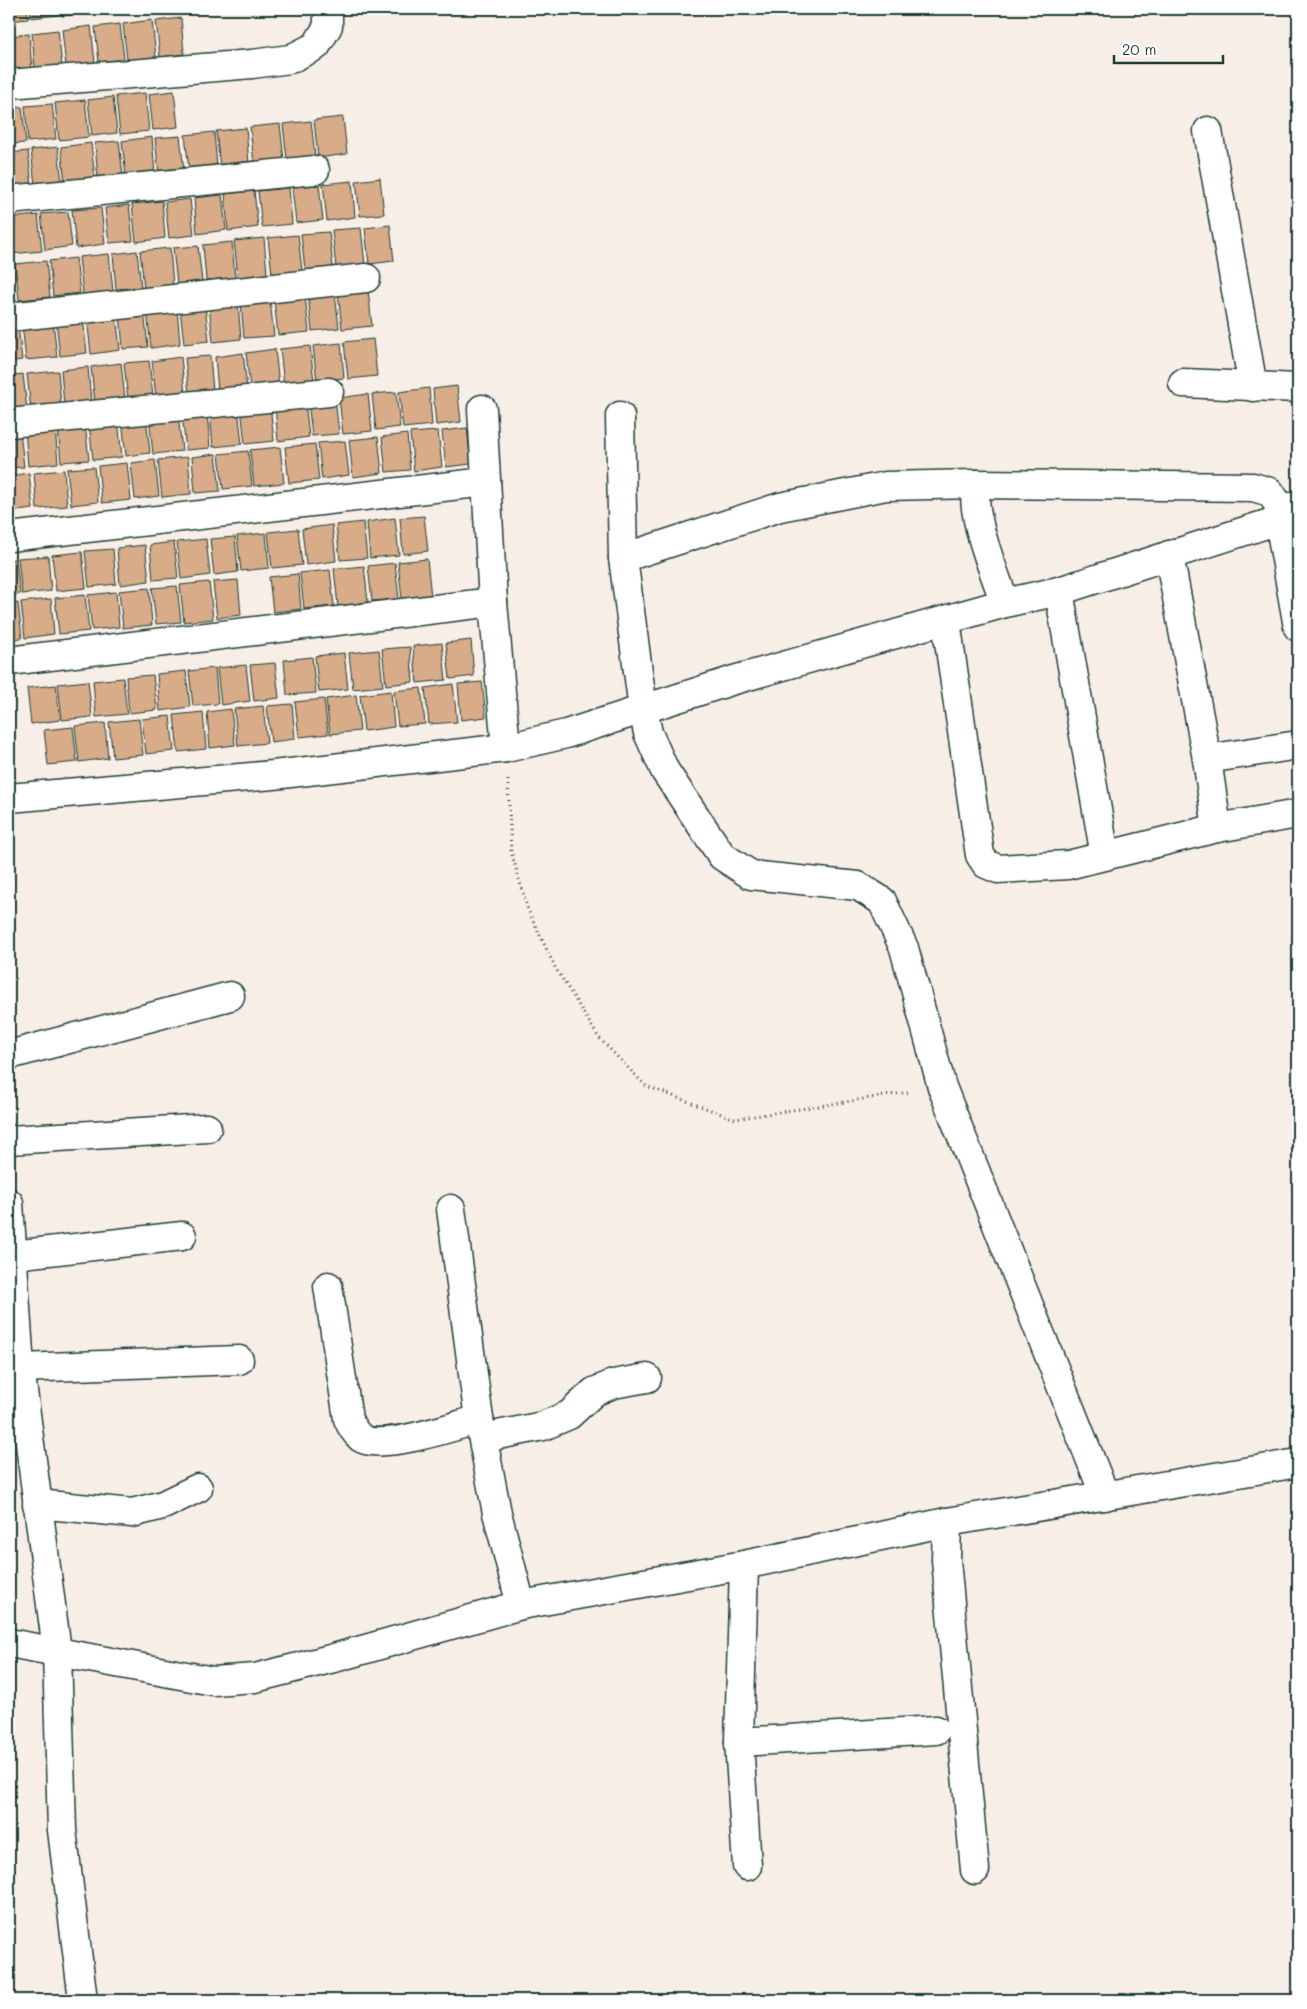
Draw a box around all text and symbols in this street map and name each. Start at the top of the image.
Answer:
scale bar [1114,32,1223,64]
text: 20 m [1122,39,1156,59]

